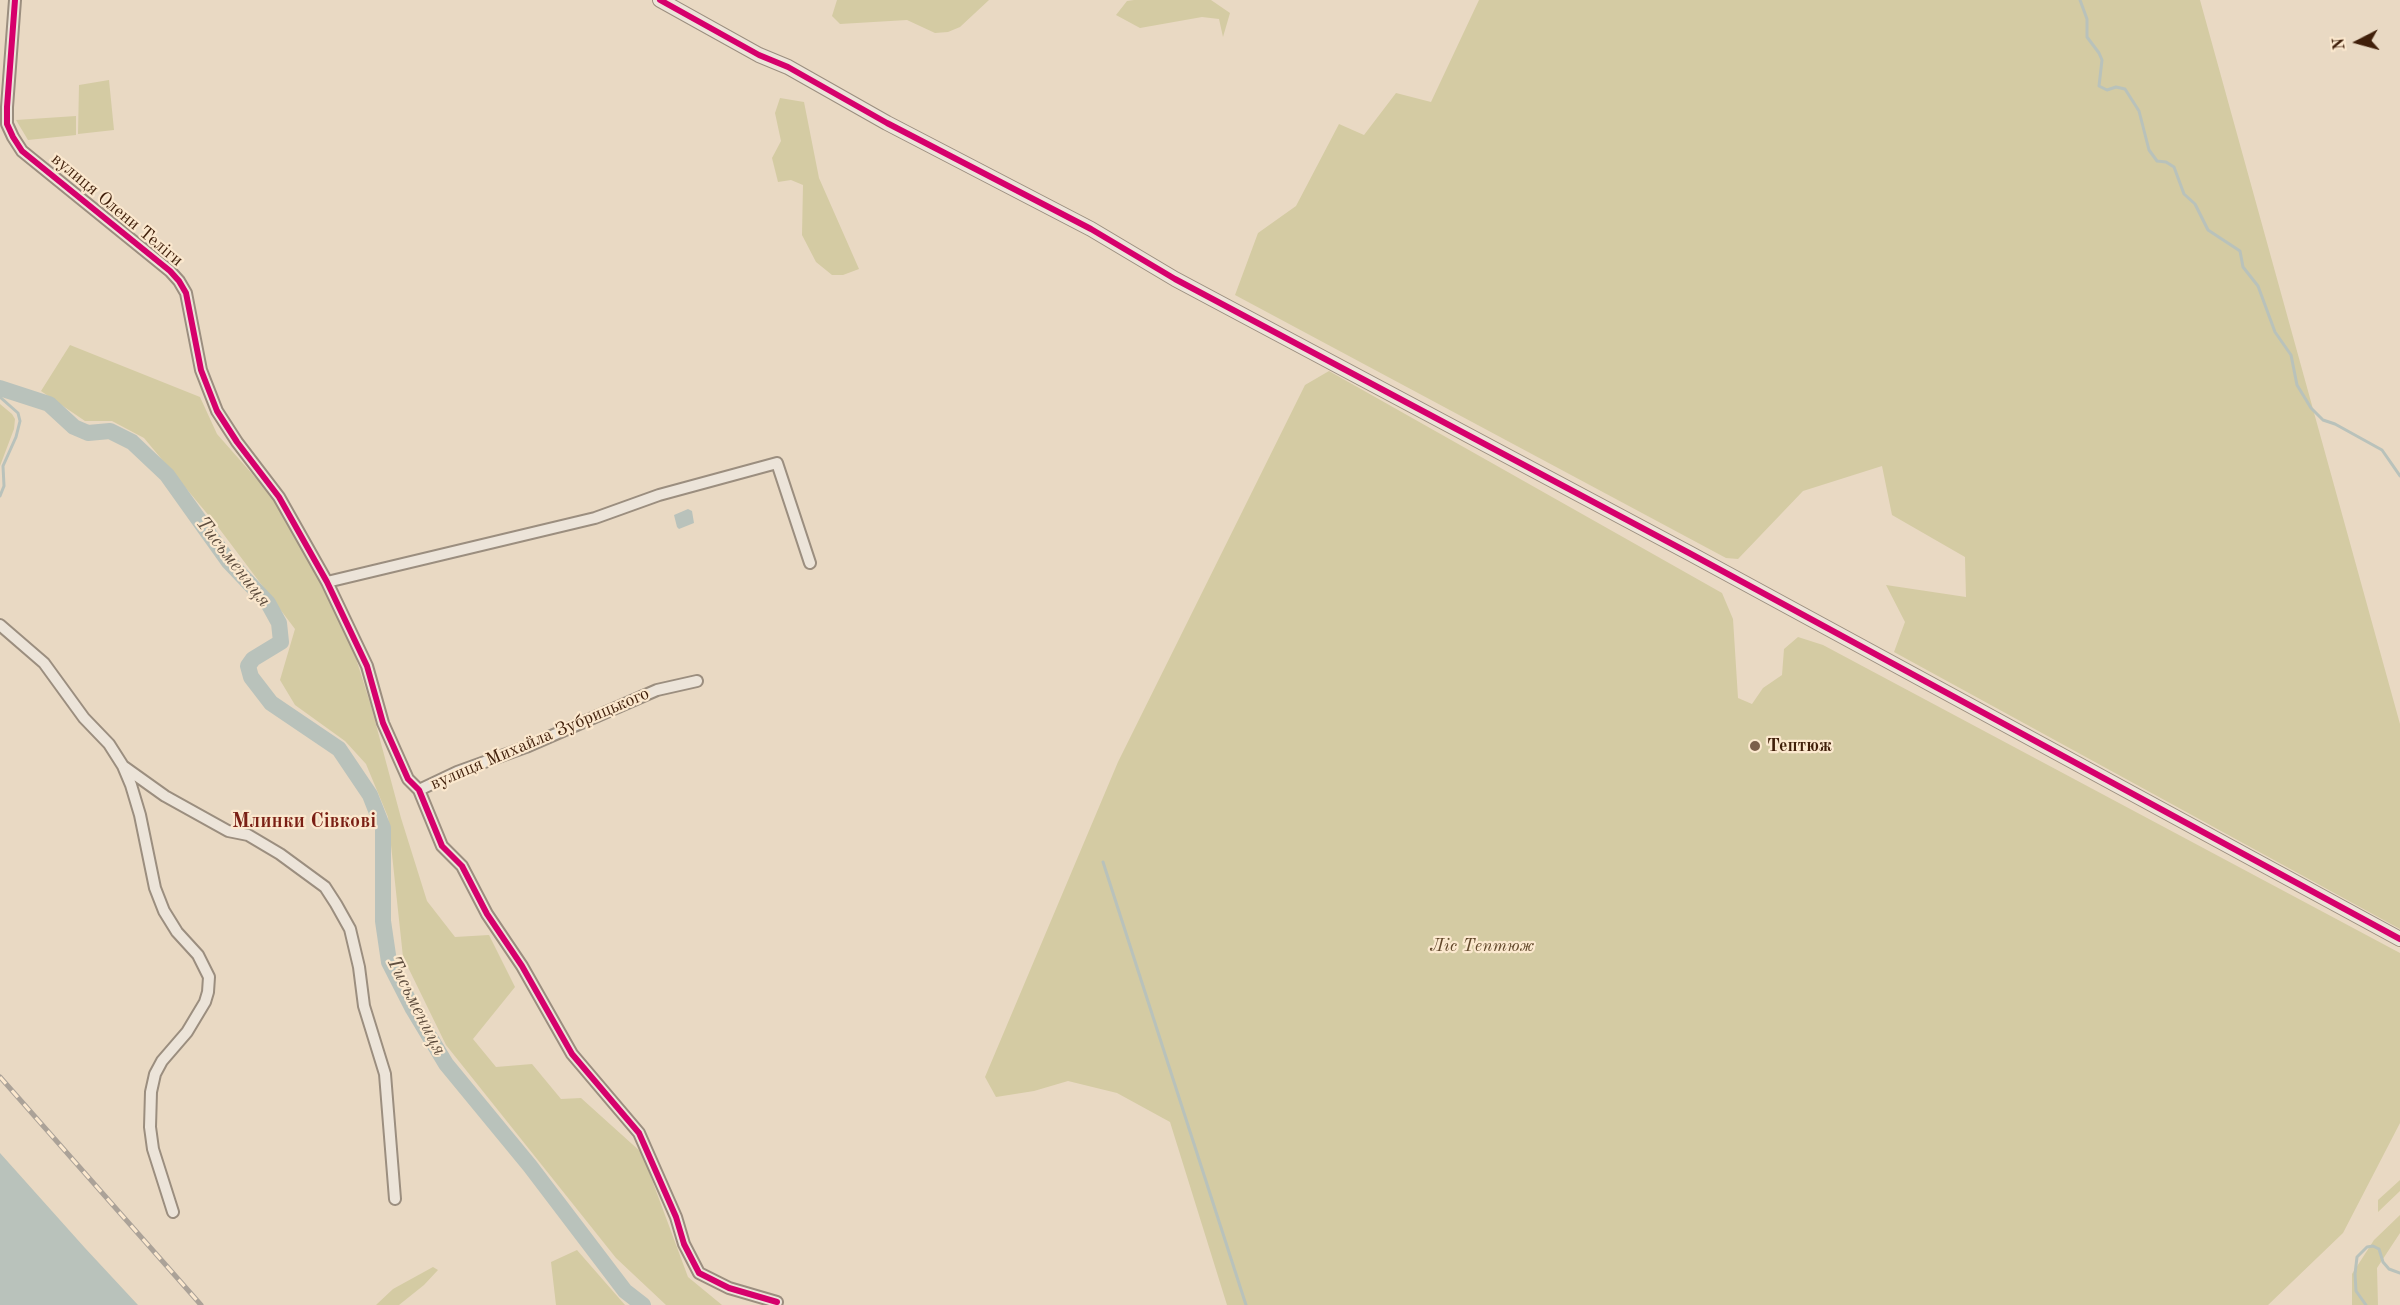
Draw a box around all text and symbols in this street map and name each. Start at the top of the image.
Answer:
north arrow [2328,12,2388,72]
text: N [2332,37,2349,51]
street label: вулиця Олени Теліги [47,149,187,271]
water label: Тисьмениця [190,512,276,612]
street label: вулиця Михайла Зубрицького [427,683,653,795]
place label: Тептюж [1767,735,1832,757]
marker: Тептюж [1748,739,1762,753]
district label: Млинки Сівкові [232,810,376,834]
park label: Ліс Тептюж [1430,935,1534,957]
water label: Тисьмениця [381,952,451,1060]

